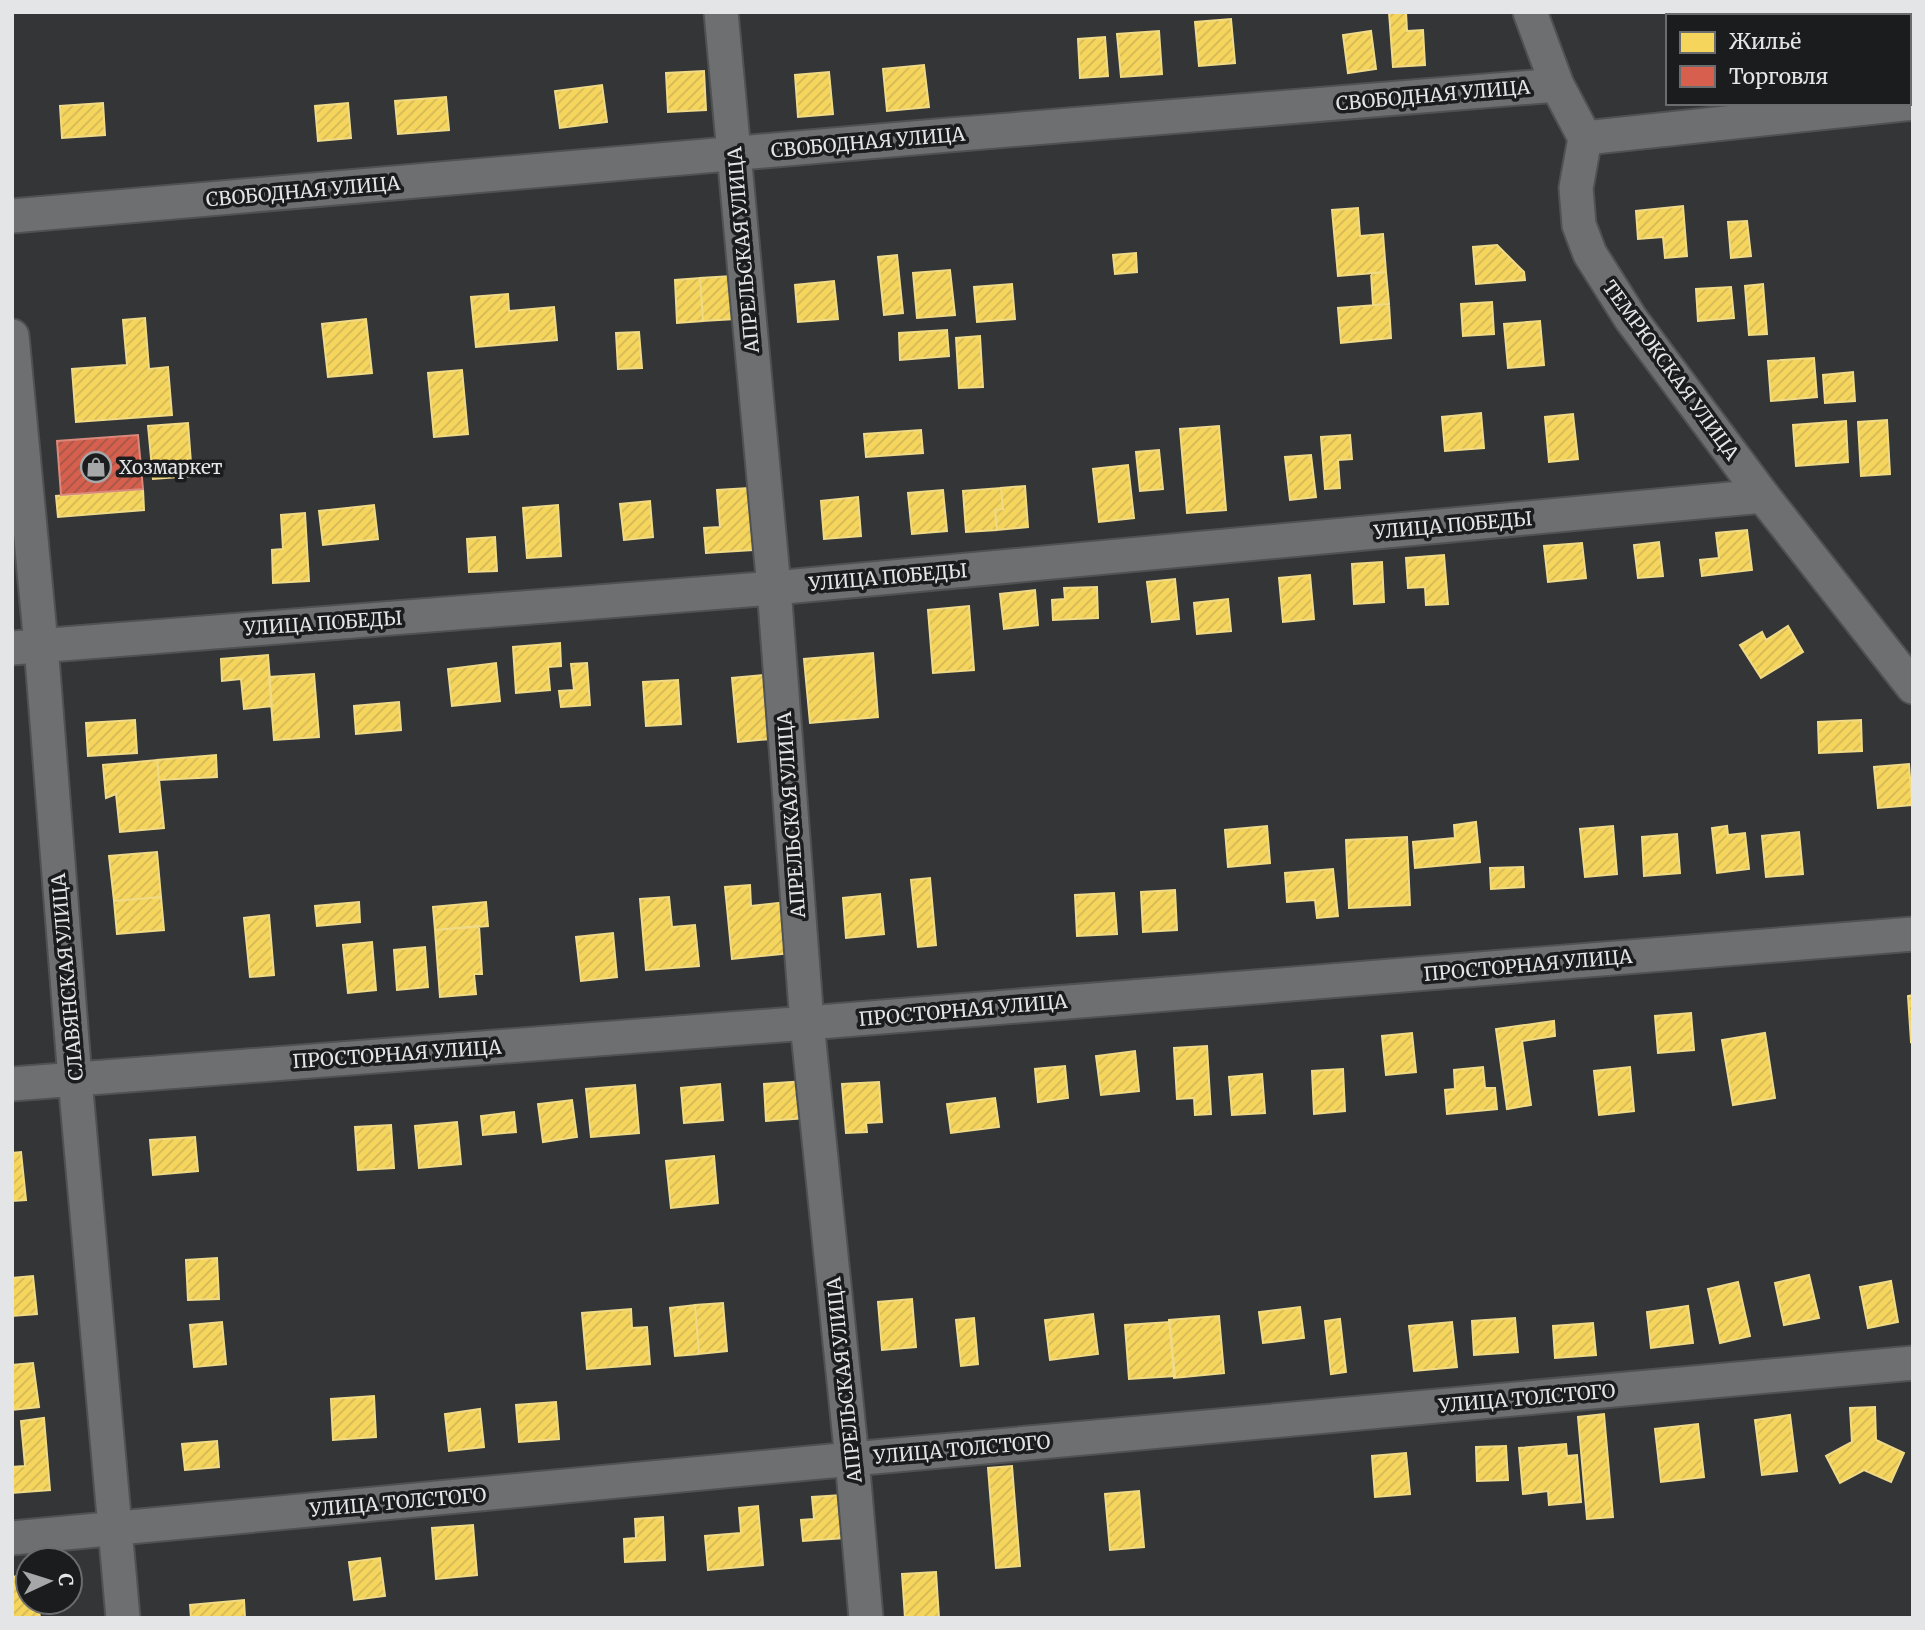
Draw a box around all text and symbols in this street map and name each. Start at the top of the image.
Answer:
legend [1666,14,1911,105]
text: Жильё [1729,28,1801,55]
text: Торговля [1729,63,1828,90]
street label: СВОБОДНАЯ УЛИЦА [1335,75,1532,115]
street label: СВОБОДНАЯ УЛИЦА [770,122,967,162]
street label: АПРЕЛЬСКАЯ УЛИЦА [722,145,764,355]
street label: СВОБОДНАЯ УЛИЦА [205,171,402,211]
street label: ТЕМРЮКСКАЯ УЛИЦА [1598,276,1745,465]
shop icon: Хозмаркет [79,450,113,484]
place label: Хозмаркет [119,455,223,479]
street label: УЛИЦА ПОБЕДЫ [1372,506,1533,544]
street label: УЛИЦА ПОБЕДЫ [807,558,968,596]
street label: УЛИЦА ПОБЕДЫ [242,605,403,641]
street label: АПРЕЛЬСКАЯ УЛИЦА [772,711,810,920]
street label: СЛАВЯНСКАЯ УЛИЦА [46,872,88,1082]
street label: ПРОСТОРНАЯ УЛИЦА [1423,944,1634,986]
street label: ПРОСТОРНАЯ УЛИЦА [858,989,1069,1031]
street label: ПРОСТОРНАЯ УЛИЦА [292,1035,503,1073]
street label: АПРЕЛЬСКАЯ УЛИЦА [821,1275,867,1485]
street label: УЛИЦА ТОЛСТОГО [1437,1378,1617,1418]
street label: УЛИЦА ТОЛСТОГО [872,1429,1052,1469]
street label: УЛИЦА ТОЛСТОГО [308,1482,488,1522]
north arrow [14,1546,84,1616]
text: С [54,1573,78,1587]

